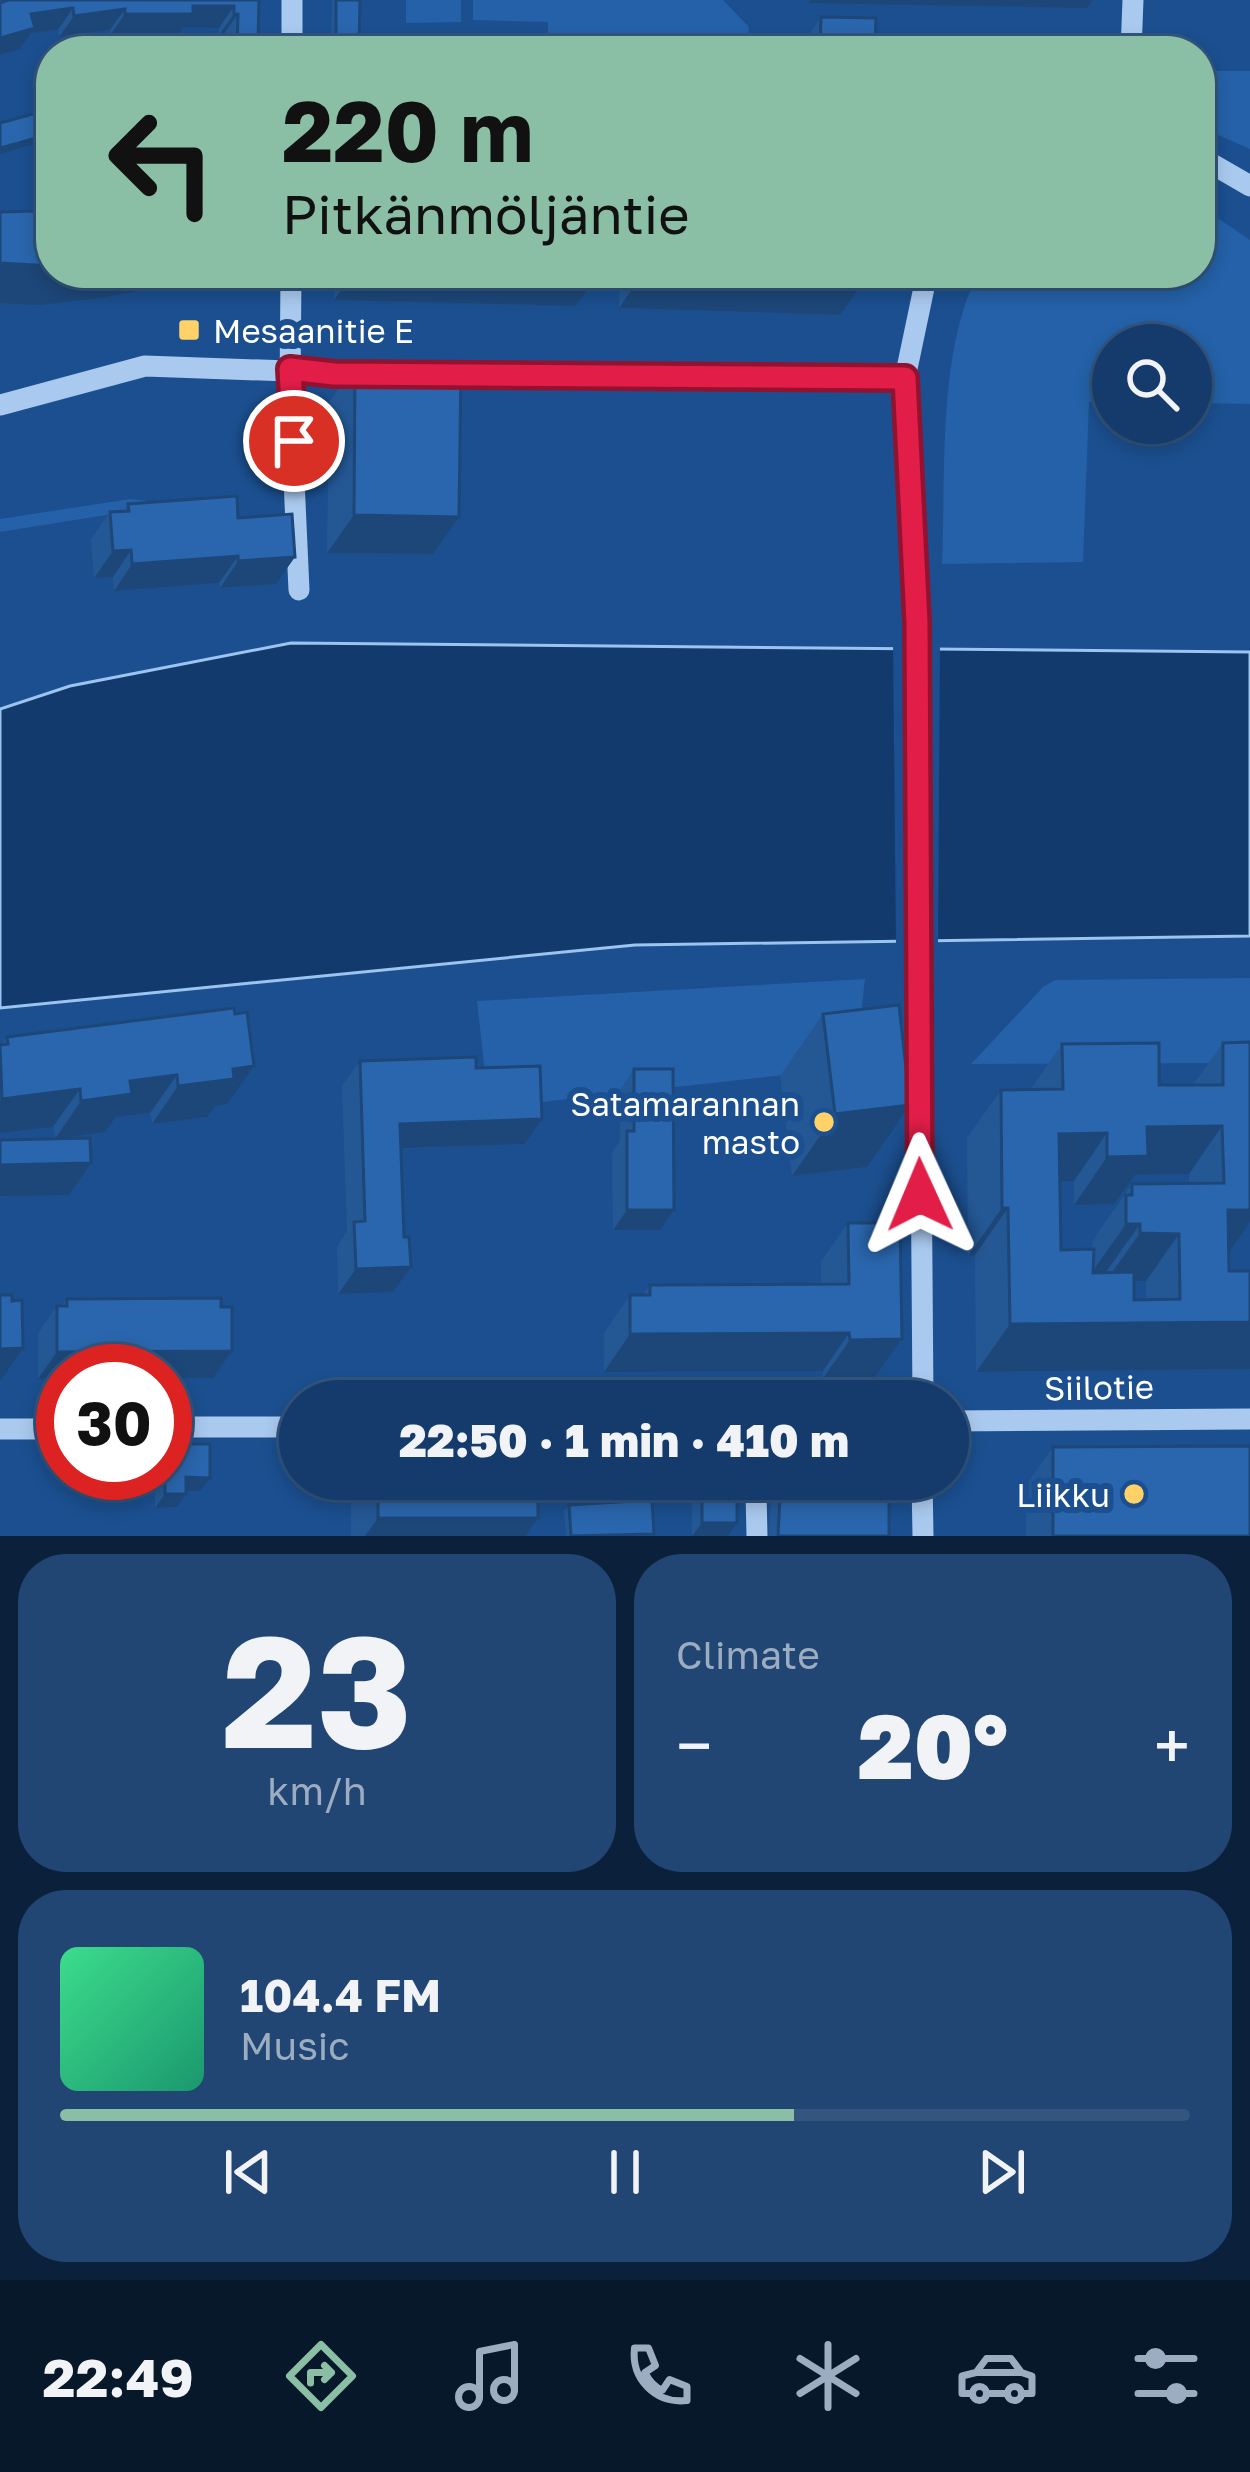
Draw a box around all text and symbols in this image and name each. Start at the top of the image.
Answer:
text: 220 m [282,80,534,180]
icon: left [84,84,240,240]
text: Pitkänmöljäntie [282,181,690,246]
place label: Mesaanitie E [213,311,414,350]
marker: Mesaanitie E [176,317,202,343]
map controls [1092,324,1212,444]
button: search [1092,324,1212,444]
pin [243,390,345,492]
icon: arrive [261,408,327,474]
place label: Satamarannan masto [570,1084,800,1161]
marker: Satamarannan masto [811,1109,837,1135]
position arrow [857,1132,983,1258]
speed limit sign: 30 [36,1344,192,1500]
street label: Siilotie [1044,1367,1154,1407]
text: 22:50 · 1 min · 410 m [399,1413,849,1467]
place label: Liikku [1016,1475,1110,1514]
marker: Liikku [1121,1481,1147,1507]
text: 23 [222,1595,412,1782]
text: Climate [676,1631,820,1678]
text: 20° [858,1691,1008,1799]
text: − [676,1705,712,1785]
text: + [1154,1705,1190,1785]
text: km/h [267,1767,367,1814]
text: 104.4 FM [240,1968,441,2022]
text: Music [240,2022,350,2069]
icon: previous [215,2139,281,2205]
icon: pause [592,2139,658,2205]
icon: next [969,2139,1035,2205]
icon: directions [279,2334,363,2418]
icon: music [448,2334,532,2418]
icon: phone [617,2334,701,2418]
icon: climate [786,2334,870,2418]
icon: car [955,2334,1039,2418]
icon: filters [1124,2334,1208,2418]
text: 22:49 [42,2344,194,2409]

